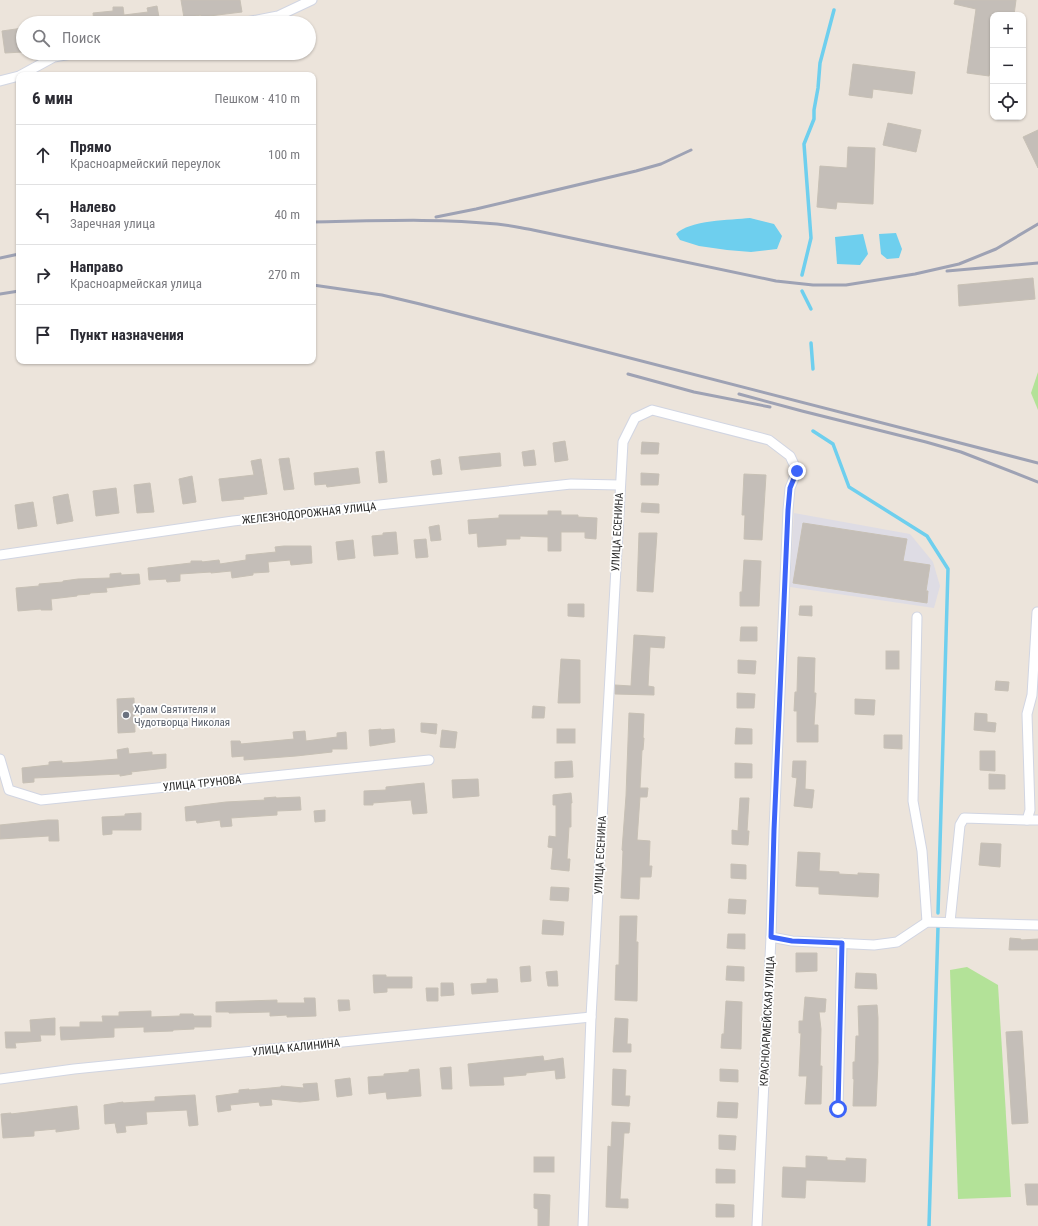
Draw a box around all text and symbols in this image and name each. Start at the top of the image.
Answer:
map controls [990,12,1026,120]
button: + [990,12,1026,48]
search box [16,16,316,60]
icon: search [30,27,52,49]
text: Поиск [62,29,101,47]
button: − [990,48,1026,84]
button: locate [990,84,1026,120]
text: 6 мин [32,88,73,108]
text: Пешком · 410 m [214,91,300,106]
text: Прямо [70,138,111,156]
icon: ahead [32,144,54,166]
text: 100 m [268,147,300,162]
text: Красноармейский переулок [70,156,221,171]
text: Налево [70,198,116,216]
icon: left [32,204,54,226]
text: 40 m [274,207,300,222]
text: Заречная улица [70,216,155,231]
text: Направо [70,258,123,276]
icon: right [32,264,54,286]
text: 270 m [268,267,300,282]
text: Красноармейская улица [70,276,202,291]
icon: arrive [32,324,54,346]
text: Пункт назначения [70,326,184,344]
route end [788,462,806,480]
street label: УЛИЦА ЕСЕНИНА [609,491,626,572]
street label: ЖЕЛЕЗНОДОРОЖНАЯ УЛИЦА [241,500,378,527]
place label: Храм Святителя и Чудотворца Николая [134,703,230,729]
marker: Храм Святителя и Чудотворца Николая [121,710,131,720]
street label: УЛИЦА ТРУНОВА [162,773,243,794]
street label: УЛИЦА ЕСЕНИНА [592,814,609,895]
street label: КРАСНОАРМЕЙСКАЯ УЛИЦА [758,955,777,1087]
street label: УЛИЦА КАЛИНИНА [251,1036,341,1059]
route start [829,1100,847,1118]

